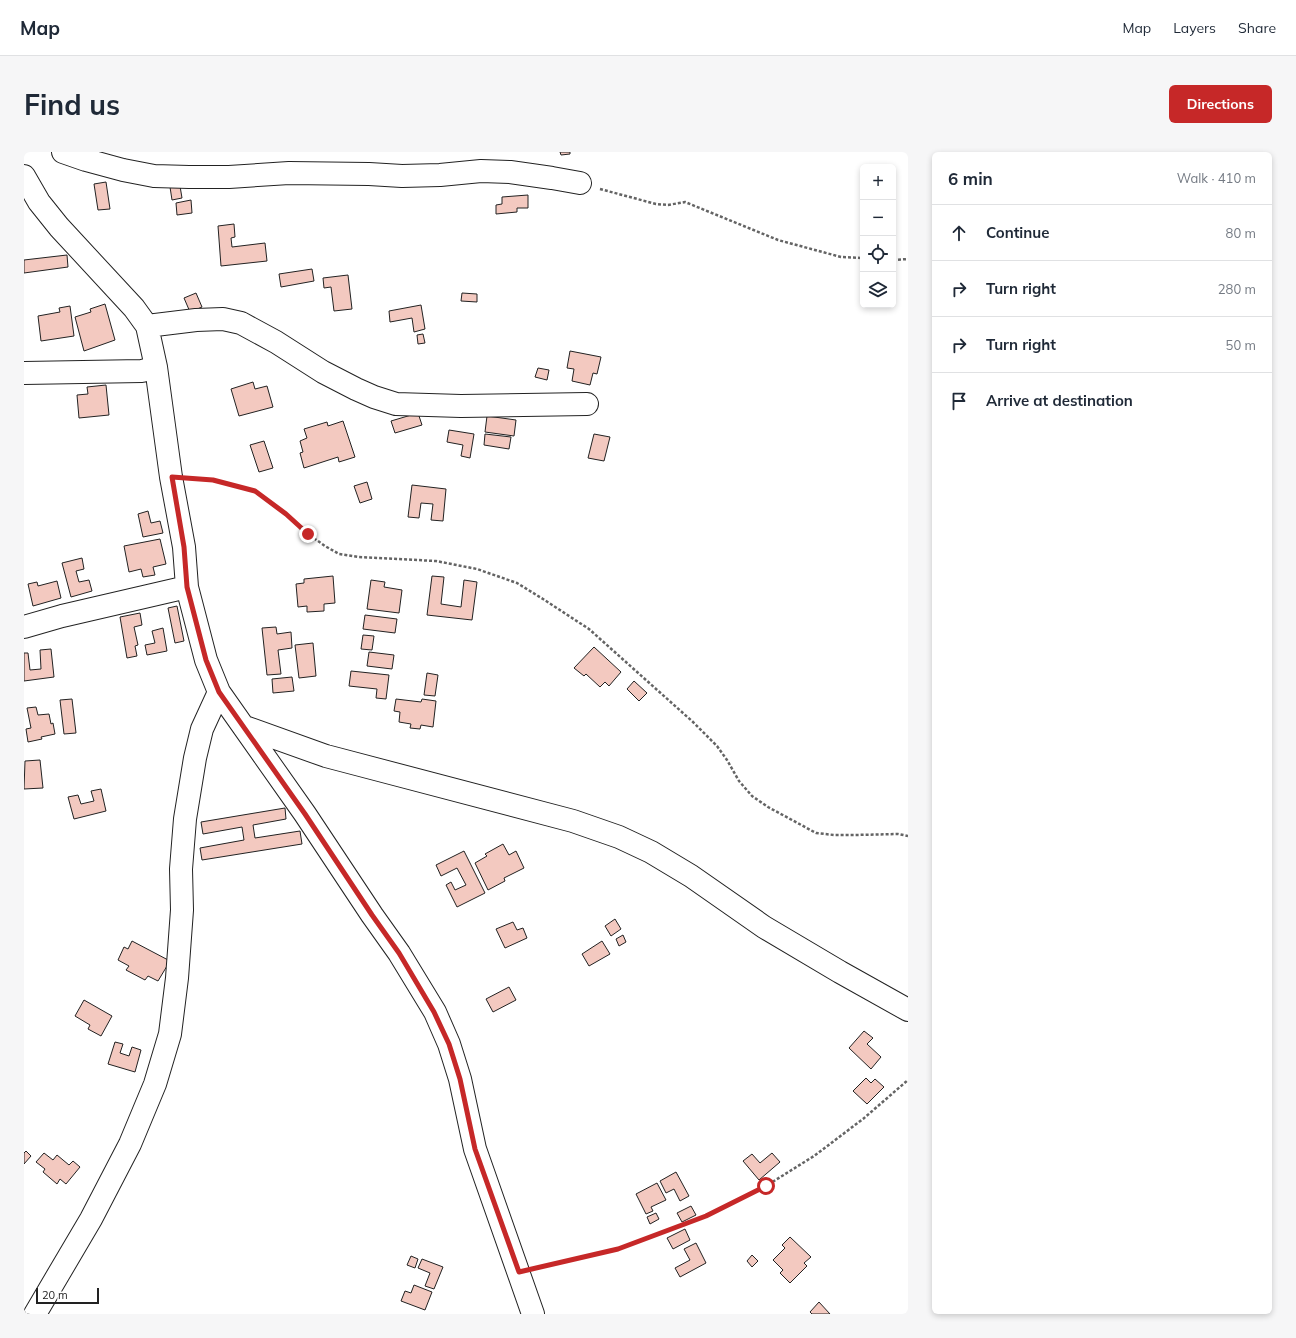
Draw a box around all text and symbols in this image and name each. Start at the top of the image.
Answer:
text: Map [20,16,60,40]
text: Map [1122,19,1151,37]
text: Layers [1173,19,1216,37]
text: Share [1238,19,1276,37]
button: Directions [1169,85,1272,123]
text: Find us [24,87,120,122]
map controls [860,164,896,308]
button: + [860,164,896,200]
text: 6 min [948,168,993,189]
text: Walk · 410 m [1177,170,1256,186]
button: − [860,200,896,236]
icon: ahead [948,222,970,244]
text: Continue [986,223,1049,242]
text: 80 m [1226,225,1256,241]
button: locate [860,236,896,272]
button: layers [860,272,896,308]
icon: right [948,278,970,300]
text: Turn right [986,279,1056,298]
text: 280 m [1218,281,1256,297]
icon: right [948,334,970,356]
text: Turn right [986,335,1056,354]
text: 50 m [1226,337,1256,353]
icon: arrive [948,390,970,412]
text: Arrive at destination [986,391,1133,410]
route end [299,525,317,543]
route start [757,1177,775,1195]
scale bar [36,1286,99,1305]
text: 20 m [42,1288,68,1302]

